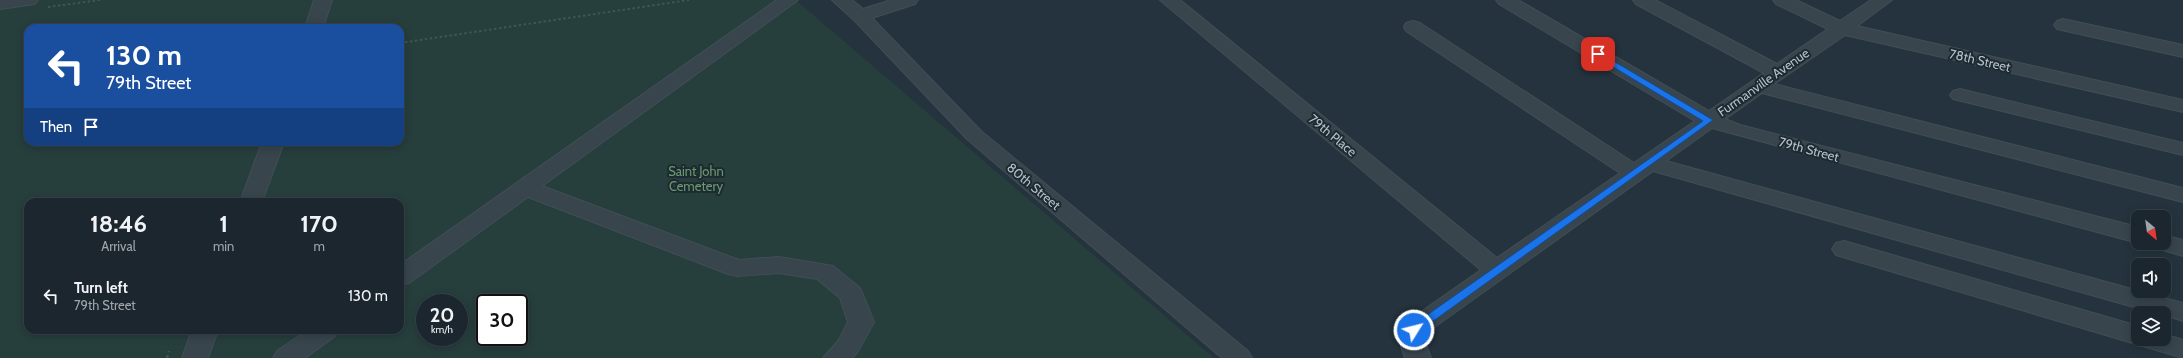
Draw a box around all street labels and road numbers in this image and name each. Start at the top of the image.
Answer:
street label: Furmanville Avenue [1714,44,1812,120]
street label: 78th Street [1948,45,2013,75]
street label: 79th Place [1306,110,1360,160]
street label: 79th Street [1777,133,1841,165]
street label: 80th Street [1004,159,1064,213]

